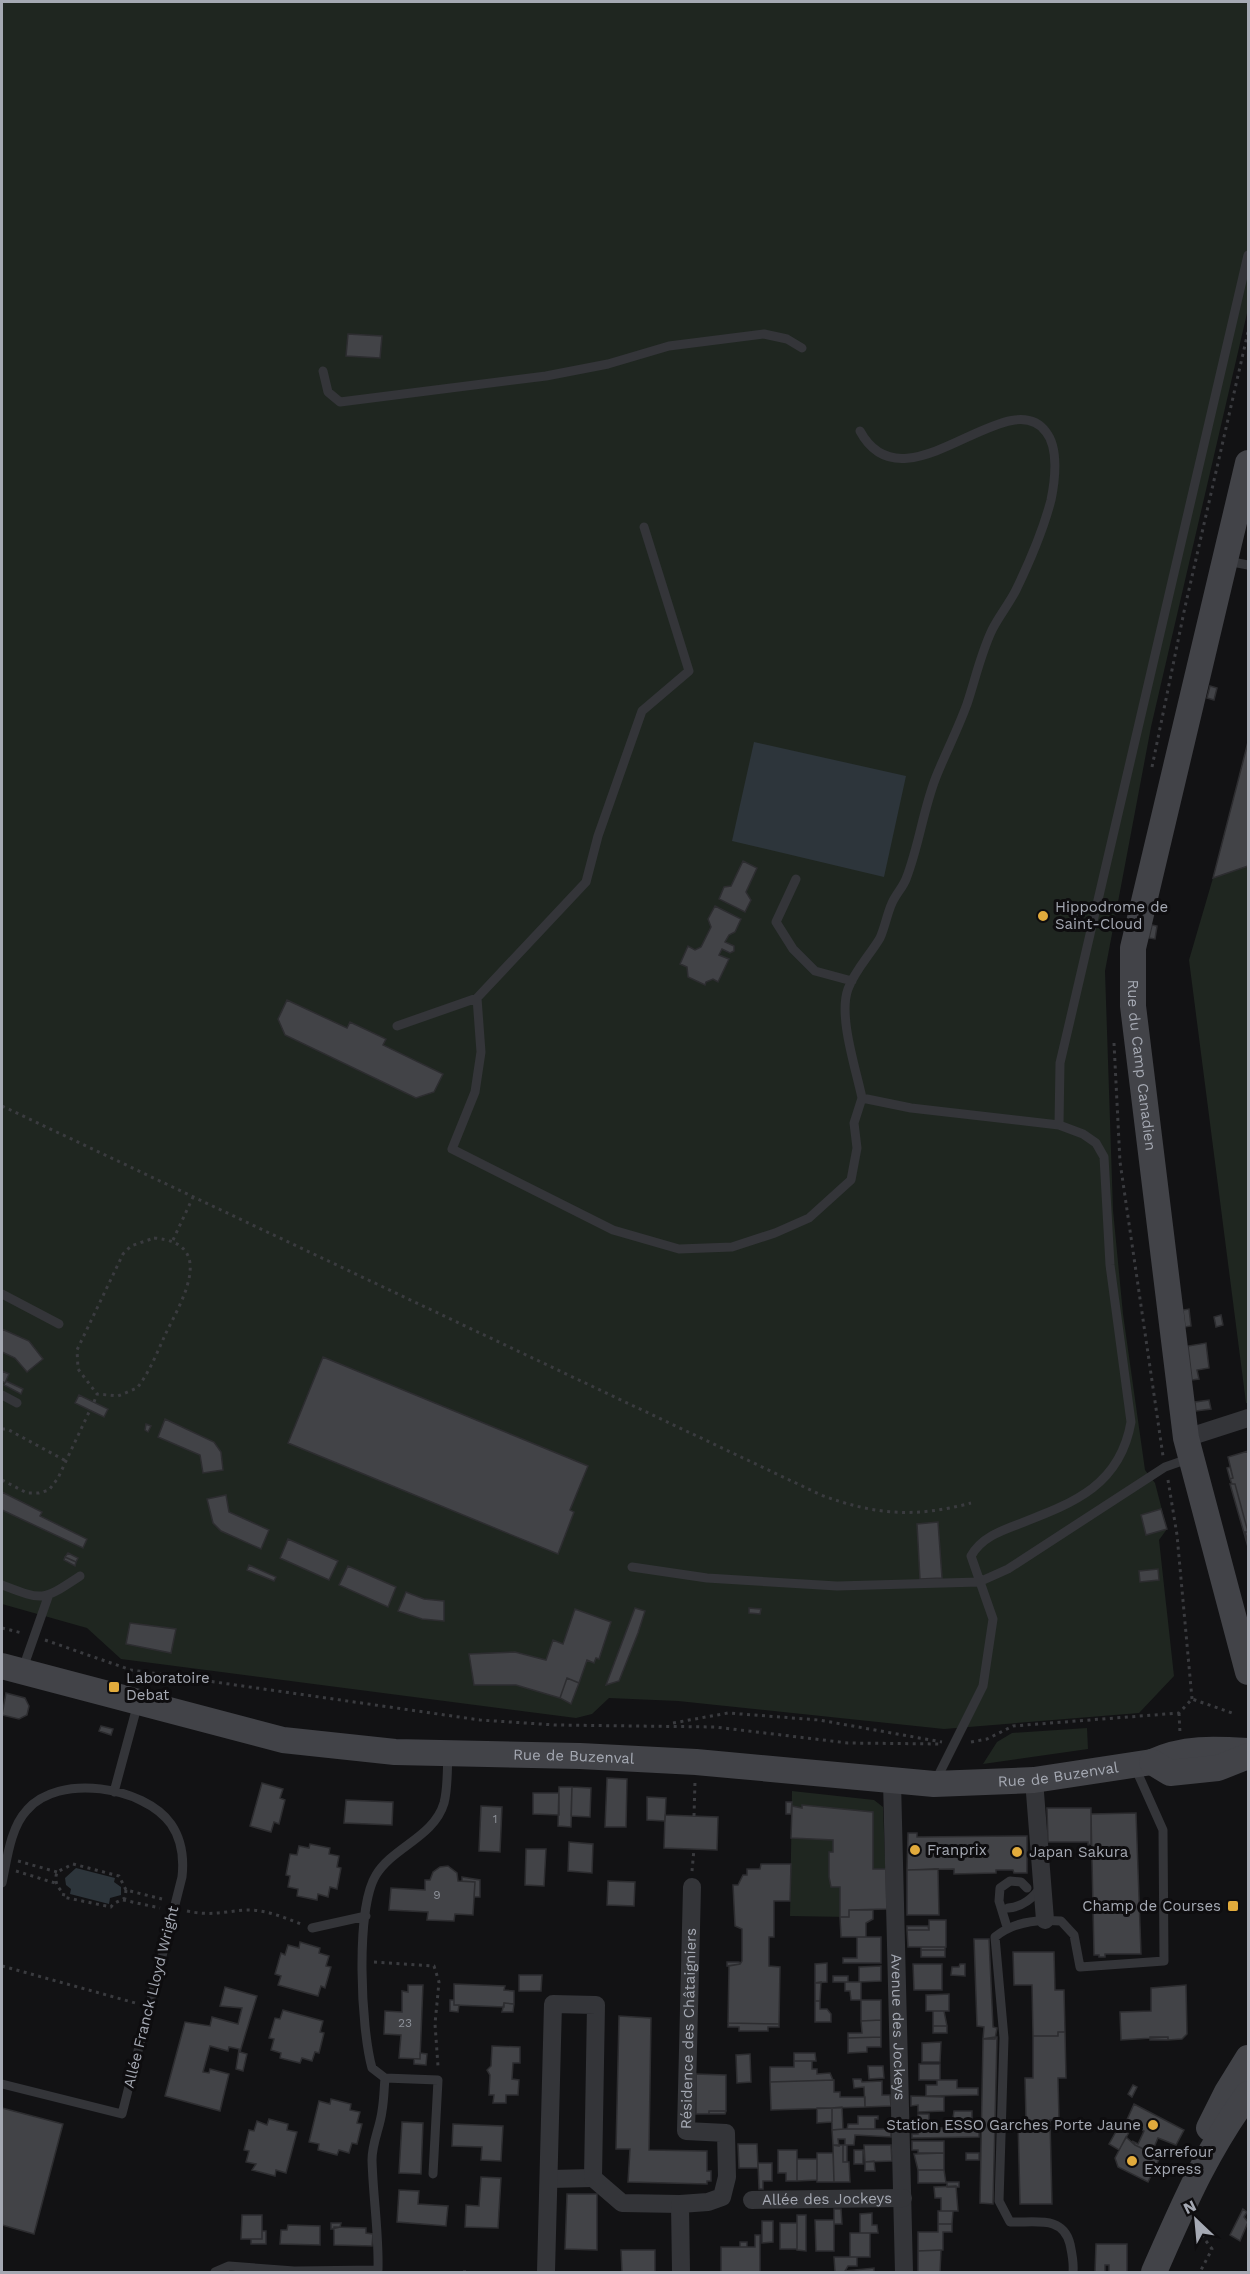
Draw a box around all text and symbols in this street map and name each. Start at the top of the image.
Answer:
place label: Hippodrome de Saint-Cloud [1055,898,1168,933]
marker: Hippodrome de Saint-Cloud [1036,909,1050,923]
street label: Rue du Camp Canadien [1124,979,1160,1152]
place label: Laboratoire Debat [126,1669,210,1704]
marker: Laboratoire Debat [107,1680,121,1694]
street label: Rue de Buzenval [513,1746,635,1768]
street label: Rue de Buzenval [997,1758,1120,1790]
house number: 1 [493,1812,497,1826]
place label: Franprix [927,1841,987,1859]
marker: Franprix [908,1843,922,1857]
place label: Japan Sakura [1029,1843,1129,1861]
marker: Japan Sakura [1010,1845,1024,1859]
house number: 9 [433,1888,441,1902]
place label: Champ de Courses [1082,1897,1221,1915]
marker: Champ de Courses [1226,1899,1240,1913]
street label: Allée Franck Lloyd Wright [120,1903,183,2090]
street label: Résidence des Châtaigniers [677,1928,700,2129]
street label: Avenue des Jockeys [887,1953,909,2101]
house number: 23 [398,2016,412,2030]
place label: Station ESSO Garches Porte Jaune [886,2116,1141,2134]
marker: Station ESSO Garches Porte Jaune [1146,2118,1160,2132]
place label: Carrefour Express [1144,2143,1213,2178]
marker: Carrefour Express [1125,2154,1139,2168]
street label: Allée des Jockeys [762,2189,892,2209]
north arrow [1166,2190,1226,2250]
text: N [1180,2196,1199,2218]

